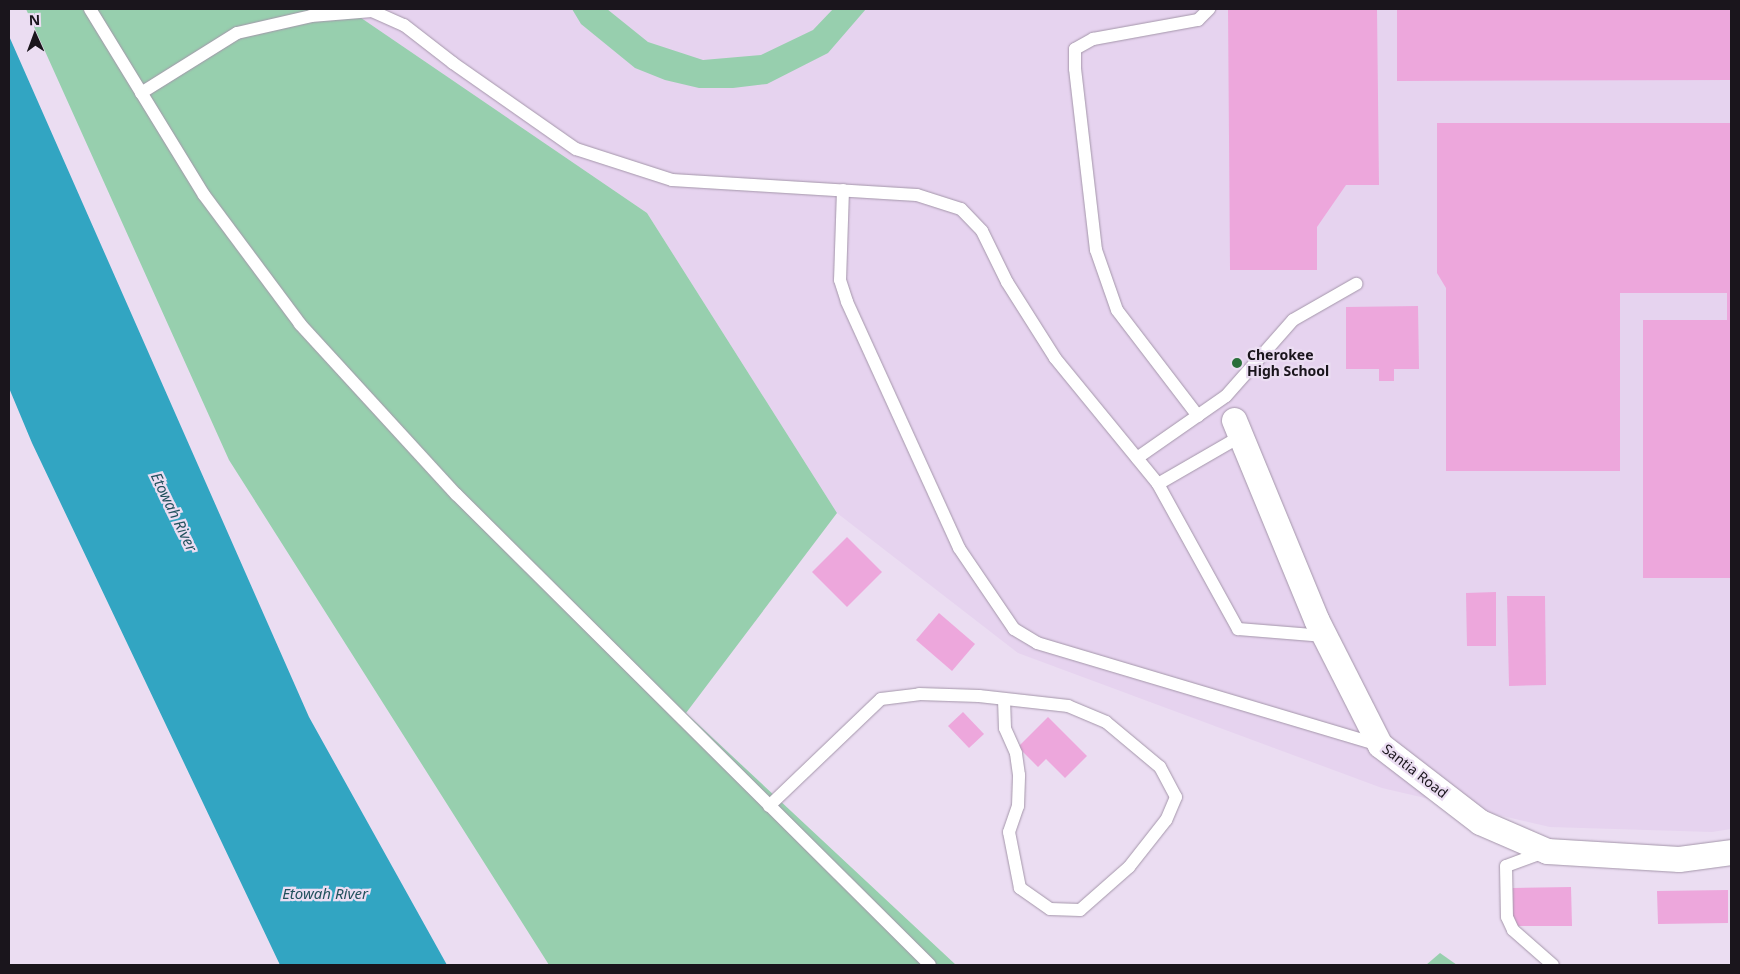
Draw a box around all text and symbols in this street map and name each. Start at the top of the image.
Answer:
north arrow [10,10,60,60]
text: N [28,10,40,29]
place label: Cherokee High School [1247,347,1329,380]
marker: Cherokee High School [1231,357,1243,369]
water label: Etowah River [147,470,201,554]
street label: Santia Road [1379,740,1451,802]
water label: Etowah River [282,885,368,903]

